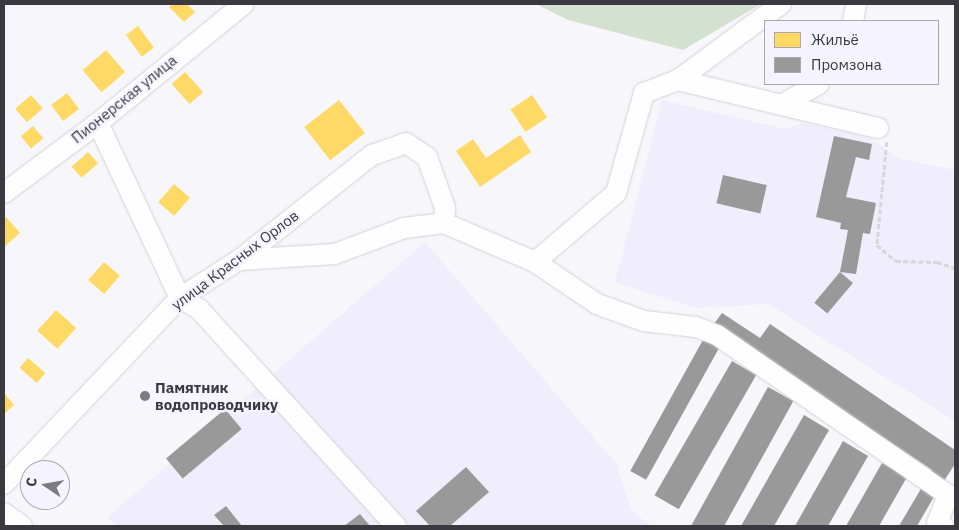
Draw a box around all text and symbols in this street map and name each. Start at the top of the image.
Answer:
legend [764,20,939,85]
text: Жильё [811,30,859,49]
street label: Пионерская улица [68,51,180,147]
text: Промзона [811,55,882,74]
street label: улица Красных Орлов [168,206,302,314]
place label: Памятник водопроводчику [155,378,278,413]
marker: Памятник водопроводчику [139,390,151,402]
north arrow [20,460,70,510]
text: С [22,476,41,488]

